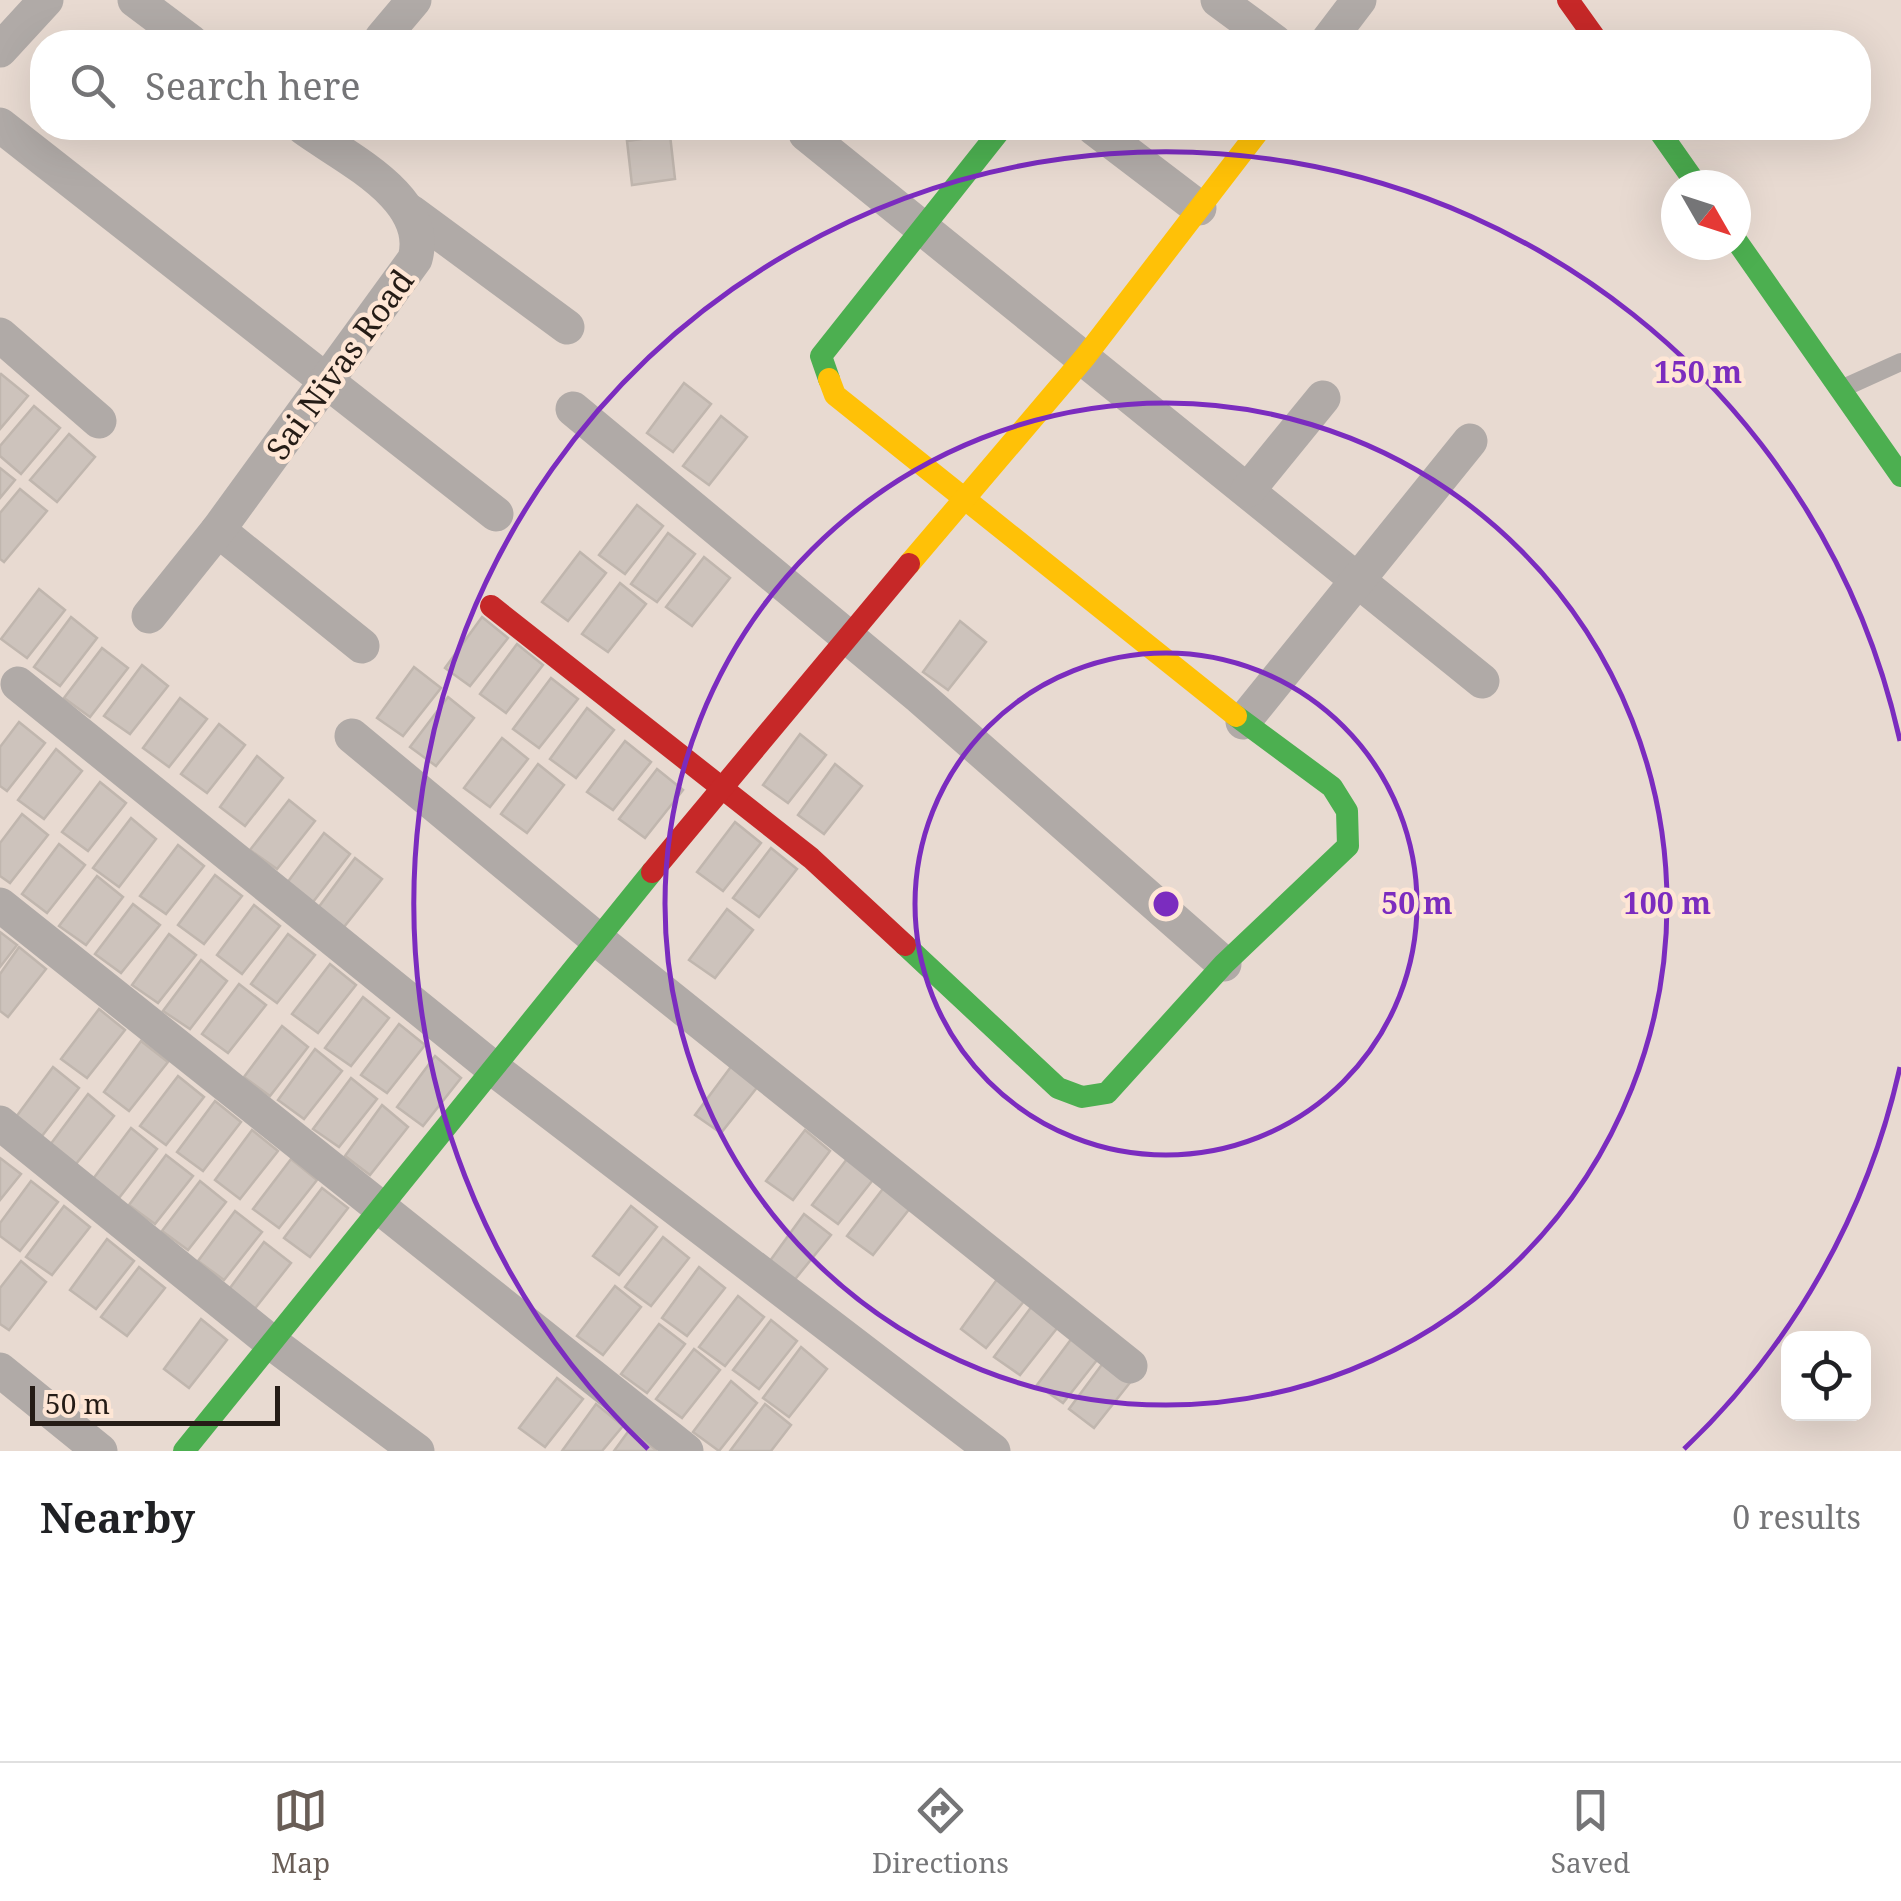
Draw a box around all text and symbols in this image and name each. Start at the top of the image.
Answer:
search box [30,30,1871,140]
icon: search [65,58,120,113]
text: Search here [145,59,361,111]
north arrow [1661,170,1751,260]
street label: Sai Nivas Road [255,260,423,468]
text: 150 m [1654,351,1742,392]
text: 50 m [1381,882,1453,923]
text: 100 m [1623,882,1711,923]
centre of rings [1148,886,1184,922]
map controls [1781,1331,1871,1421]
button: locate [1781,1331,1871,1421]
scale bar [30,1381,280,1426]
text: 50 m [45,1384,110,1422]
text: Nearby [40,1488,195,1545]
text: 0 results [1732,1495,1861,1538]
tab: Map [271,1783,330,1881]
tab: Directions [872,1783,1009,1881]
tab: Saved [1551,1783,1630,1881]

